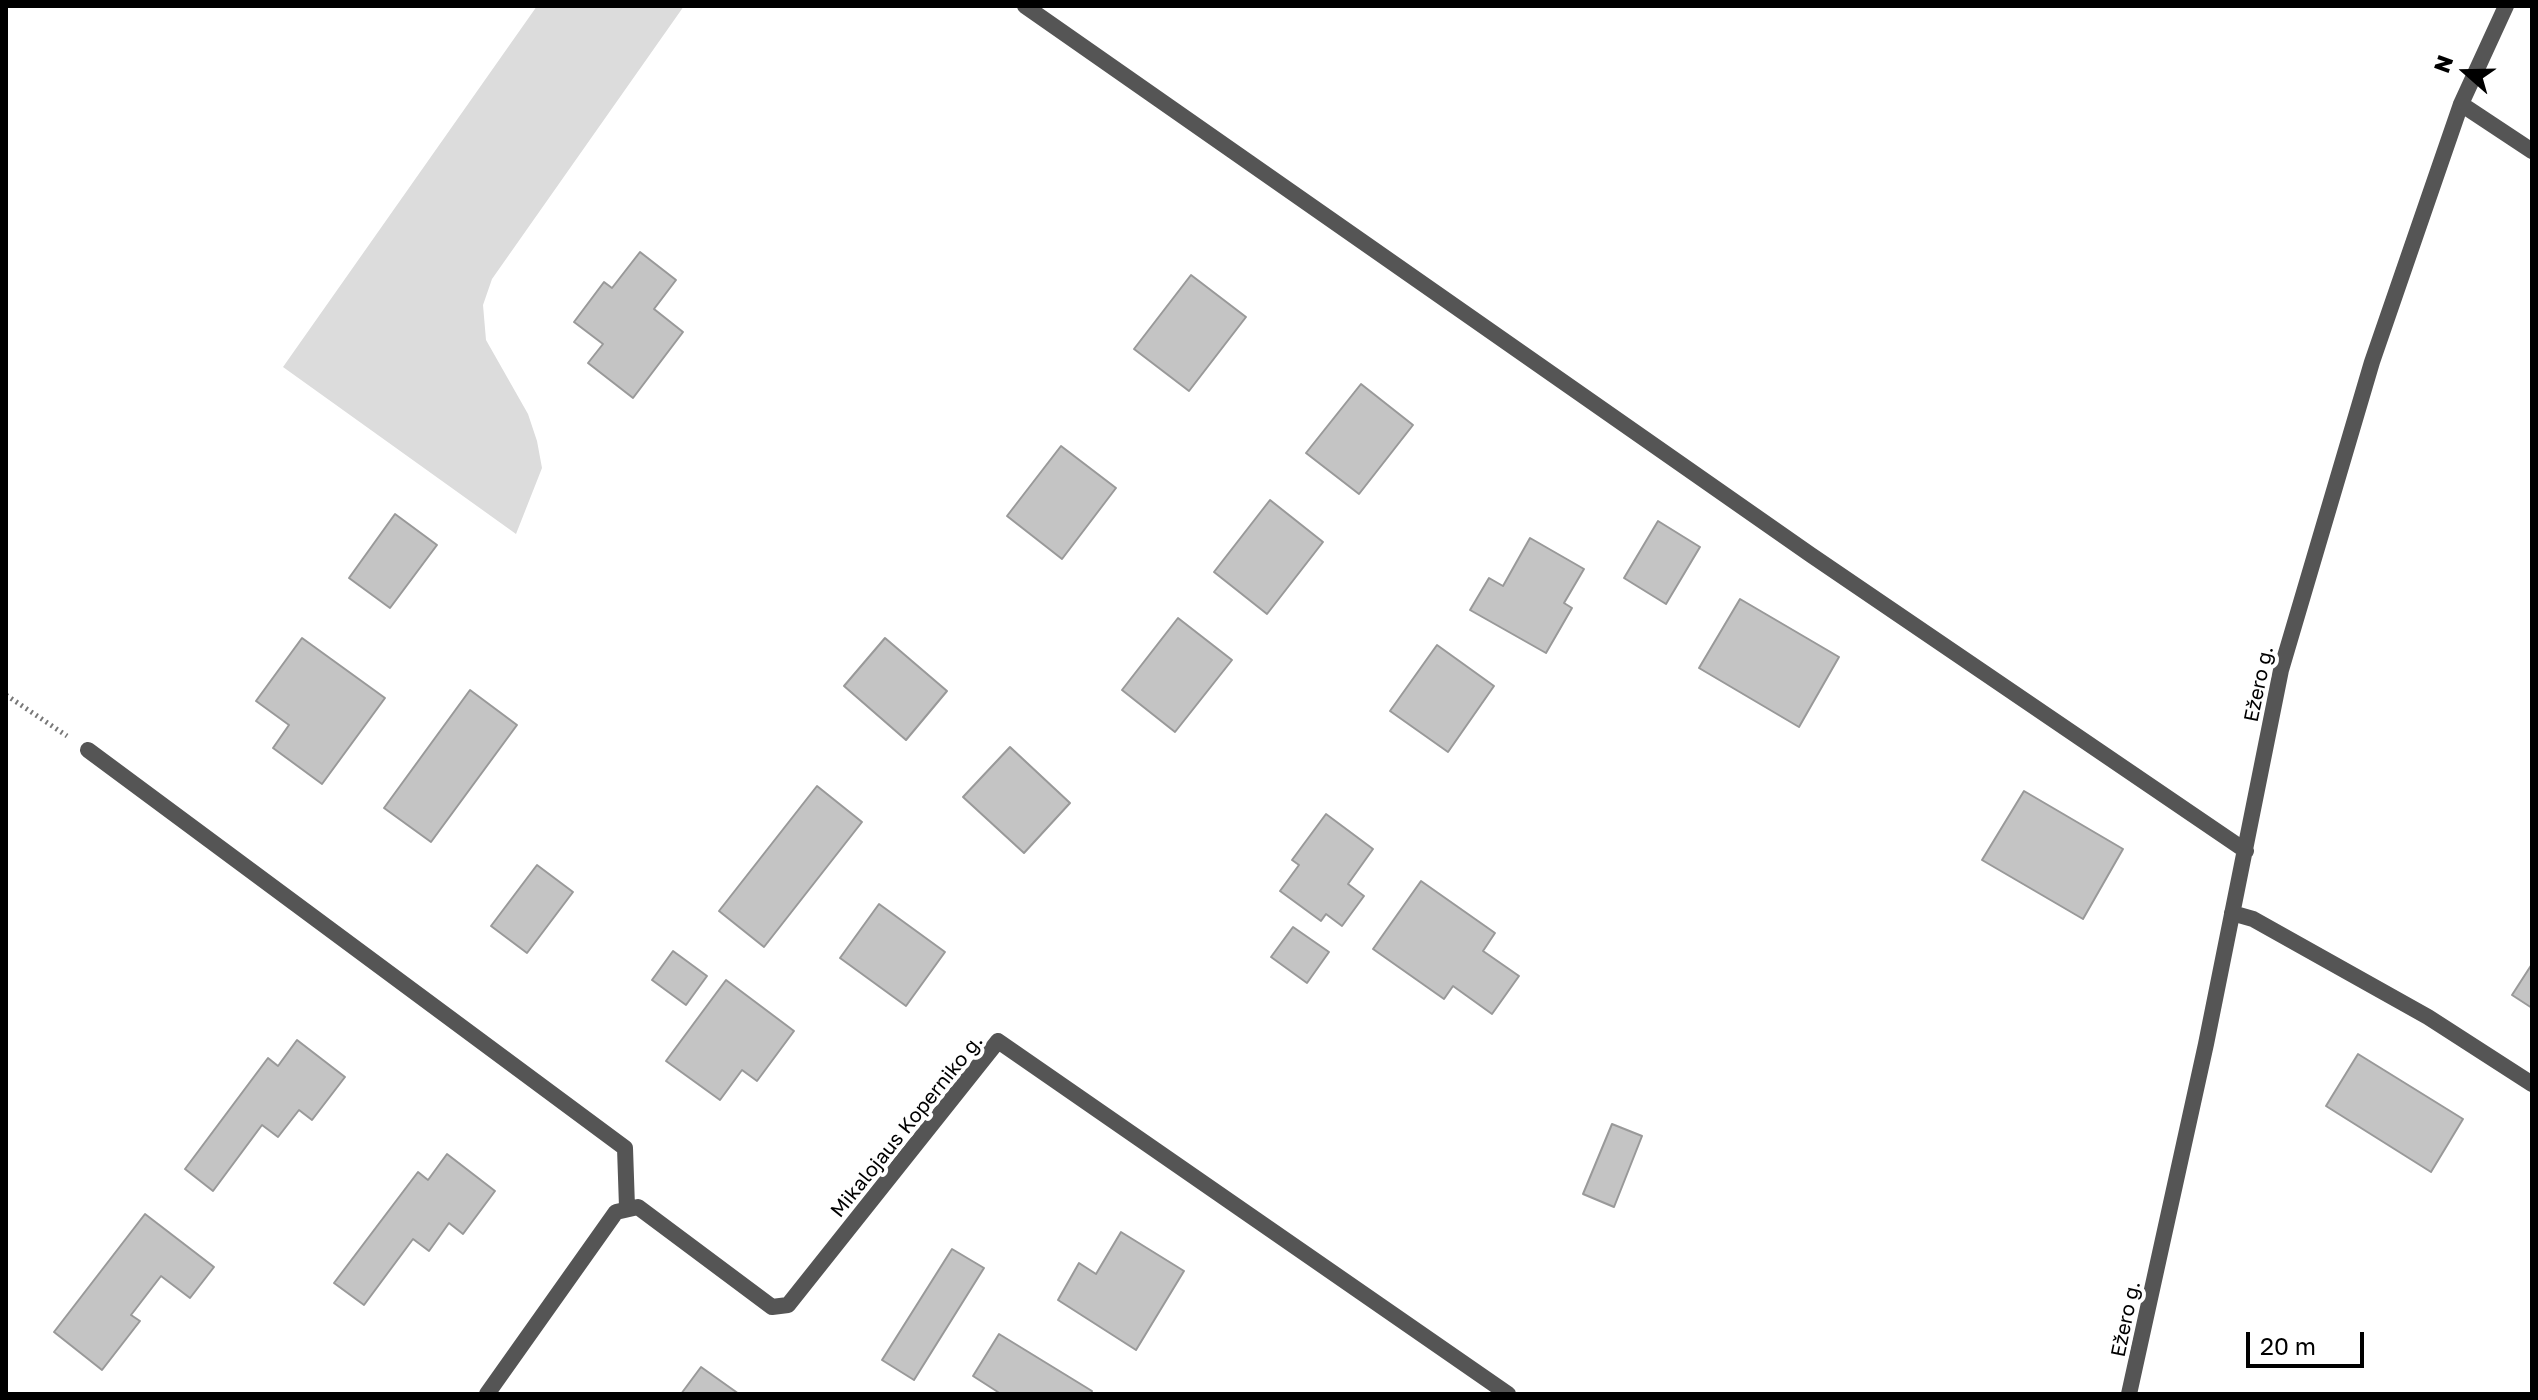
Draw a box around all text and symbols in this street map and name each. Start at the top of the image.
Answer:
north arrow [2426,32,2506,112]
text: N [2427,51,2459,76]
street label: Ežero g. [2239,644,2279,724]
street label: Mikalojaus Koperniko g. [826,1030,988,1222]
street label: Ežero g. [2106,1279,2146,1359]
scale bar [2250,1316,2368,1366]
text: 20 m [2260,1331,2316,1360]

